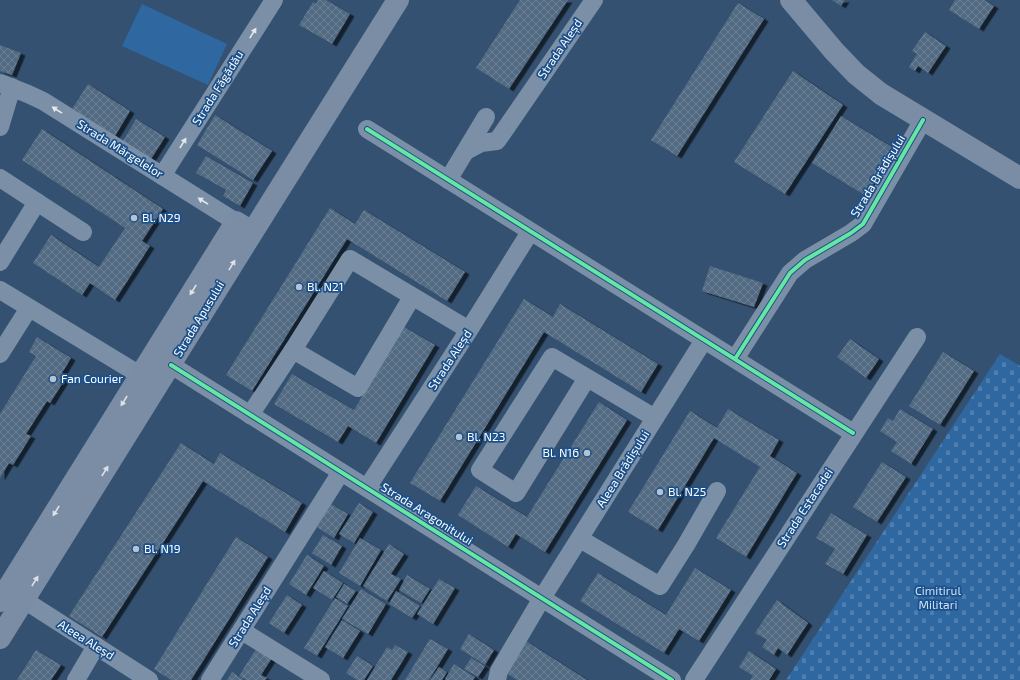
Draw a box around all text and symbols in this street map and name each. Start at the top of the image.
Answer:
street label: Strada Aleșd [534,16,586,82]
one-way arrow [249,27,256,39]
street label: Strada Făgădău [189,48,246,127]
one-way arrow [52,106,62,114]
street label: Strada Mărgelelor [75,116,166,180]
street label: Strada Brădișului [847,132,909,220]
one-way arrow [179,138,187,148]
one-way arrow [198,197,208,205]
place label: Bl. N29 [142,210,181,224]
marker: Bl. N29 [129,213,139,223]
one-way arrow [228,260,236,270]
street label: Strada Apusului [170,278,226,359]
place label: Bl. N21 [307,279,343,293]
marker: Bl. N21 [294,282,304,292]
one-way arrow [189,284,196,296]
street label: Strada Aleșd [425,327,475,393]
place label: Fan Courier [61,371,123,385]
marker: Fan Courier [48,374,58,384]
one-way arrow [120,396,128,406]
street label: Aleea Brădișului [593,427,653,511]
place label: Bl. N23 [467,429,505,443]
marker: Bl. N23 [454,432,464,442]
place label: Bl. N16 [542,445,579,459]
marker: Bl. N16 [582,448,592,458]
one-way arrow [101,465,108,477]
street label: Strada Estacadei [773,465,835,550]
street label: Strada Aragonitului [379,479,476,547]
place label: Bl. N25 [668,484,706,498]
marker: Bl. N25 [655,487,665,497]
one-way arrow [52,505,59,517]
place label: Bl. N19 [144,541,181,555]
marker: Bl. N19 [131,544,141,554]
one-way arrow [32,575,39,587]
park label: Cimitirul Militari [915,583,961,611]
street label: Strada Aleșd [225,584,275,650]
street label: Aleea Aleșd [55,616,117,664]

